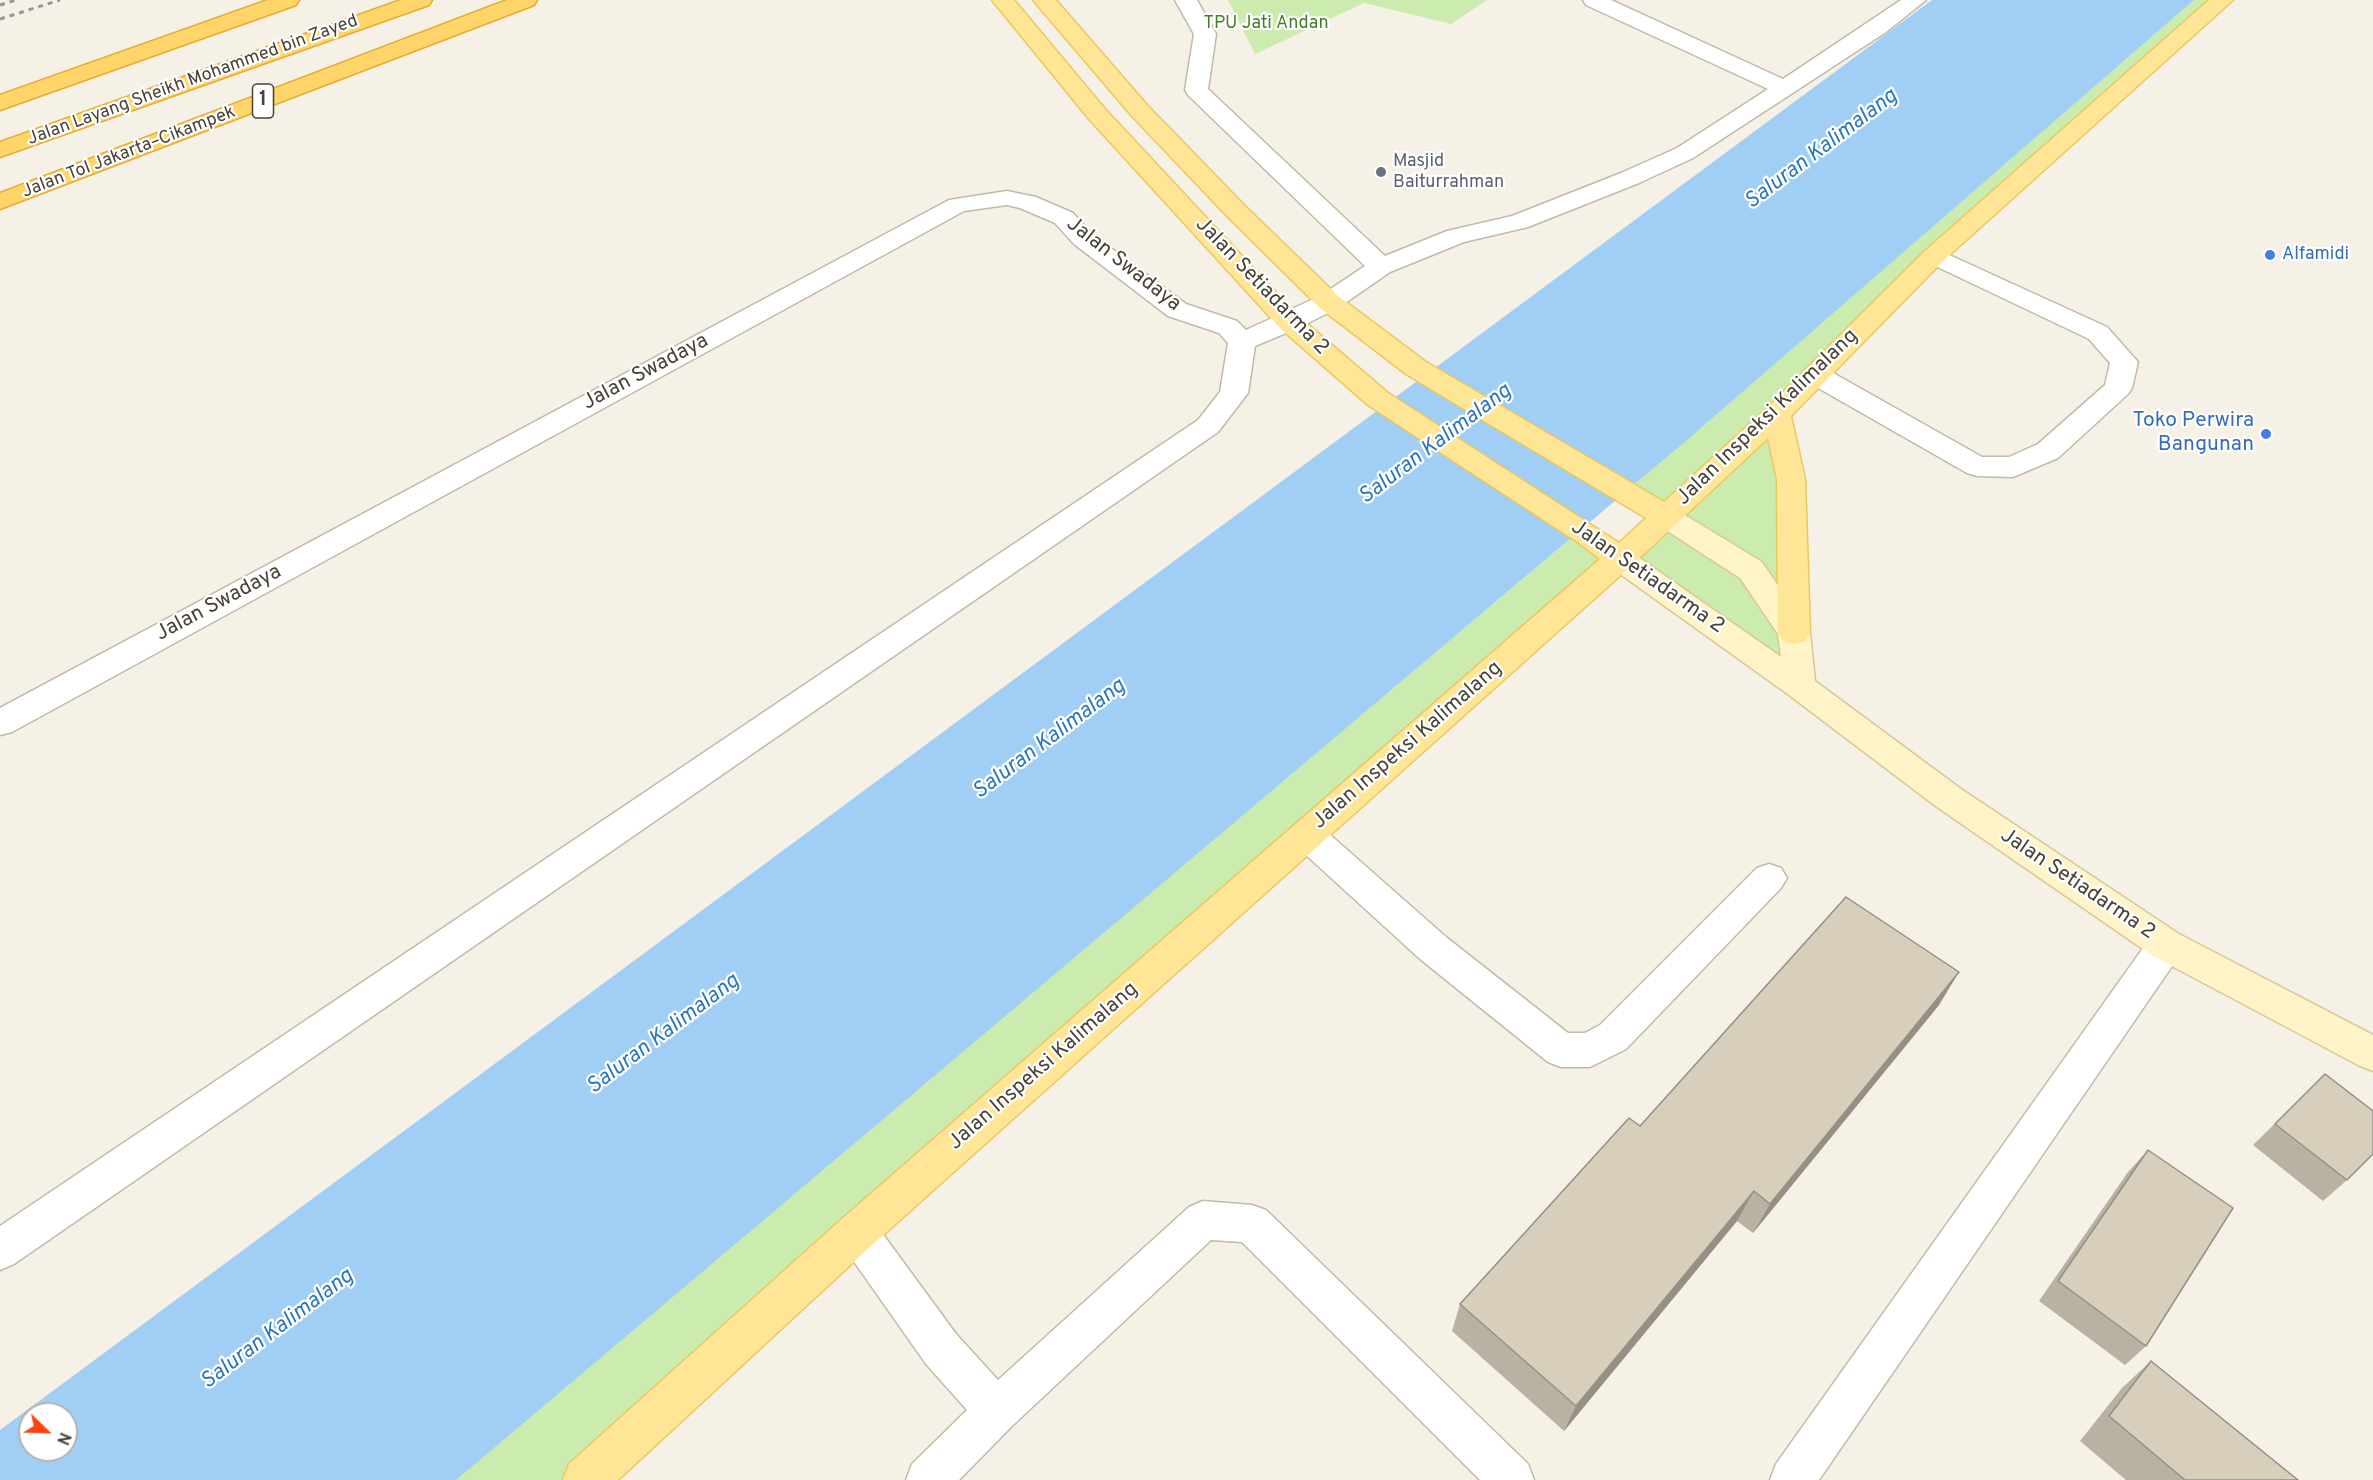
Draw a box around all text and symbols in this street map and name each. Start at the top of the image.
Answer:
street label: Jalan Layang Sheikh Mohammed bin Zayed [25,11,361,151]
park label: TPU Jati Andan [1203,13,1329,35]
road number: 1 [252,84,274,118]
water label: Saluran Kalimalang [1741,84,1903,216]
street label: Jalan Tol Jakarta–Cikampek [19,102,239,204]
place label: Masjid Baiturrahman [1393,151,1504,194]
marker: Masjid Baiturrahman [1374,165,1388,179]
street label: Jalan Swadaya [1061,212,1185,318]
street label: Jalan Setiadarma 2 [1189,213,1333,361]
place label: Alfamidi [2282,244,2349,266]
marker: Alfamidi [2263,248,2277,262]
street label: Jalan Inspeksi Kalimalang [1672,324,1864,512]
street label: Jalan Swadaya [579,329,713,417]
water label: Saluran Kalimalang [1355,379,1517,511]
place label: Toko Perwira Bangunan [2133,409,2254,459]
marker: Toko Perwira Bangunan [2259,427,2273,441]
street label: Jalan Setiadarma 2 [1565,516,1729,640]
street label: Jalan Swadaya [152,560,286,648]
street label: Jalan Inspeksi Kalimalang [1308,657,1508,835]
water label: Saluran Kalimalang [969,674,1131,806]
street label: Jalan Setiadarma 2 [1995,824,2159,946]
water label: Saluran Kalimalang [583,969,745,1101]
street label: Jalan Inspeksi Kalimalang [944,978,1144,1156]
water label: Saluran Kalimalang [197,1264,359,1396]
north arrow [18,1402,78,1462]
text: N [51,1429,74,1447]

